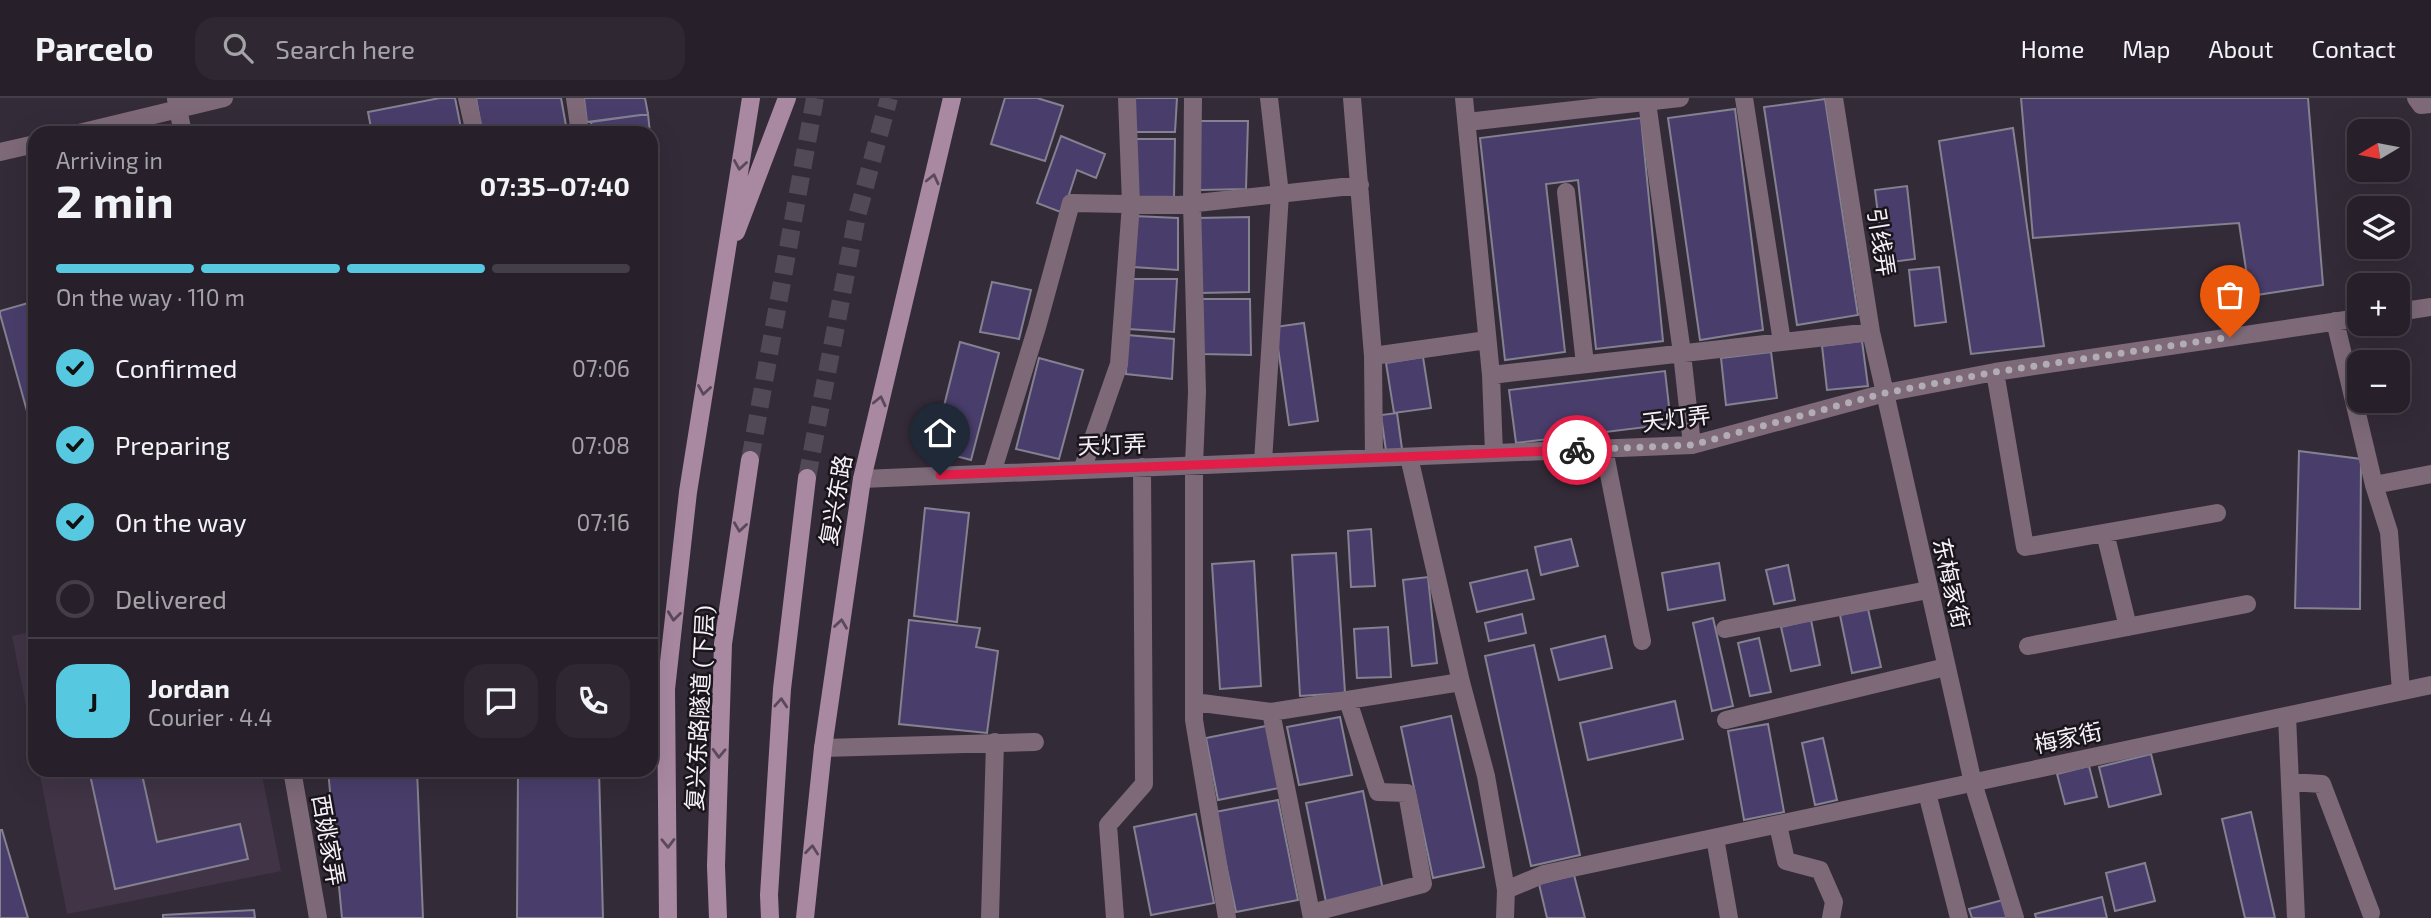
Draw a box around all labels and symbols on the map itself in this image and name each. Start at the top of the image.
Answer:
north arrow [2347,119,2410,182]
one-way arrow [733,159,748,171]
one-way arrow [925,173,939,185]
street label: 引线弄 [1863,206,1901,278]
pin [2200,265,2260,337]
one-way arrow [697,384,712,396]
one-way arrow [872,395,886,407]
street label: 天灯弄 [1640,400,1712,436]
pin [910,403,970,475]
courier [1542,415,1612,485]
street label: 天灯弄 [1077,429,1147,459]
street label: 复兴东路 [813,452,857,548]
one-way arrow [733,521,748,533]
street label: 东梅家街 [1928,535,1976,631]
street label: 复兴东路隧道 (下层) [680,605,718,811]
one-way arrow [667,610,682,621]
one-way arrow [833,619,848,630]
one-way arrow [773,697,788,708]
street label: 梅家街 [2031,716,2105,758]
one-way arrow [712,748,727,759]
street label: 西姚家弄 [307,792,351,888]
one-way arrow [660,837,675,848]
one-way arrow [805,844,820,856]

